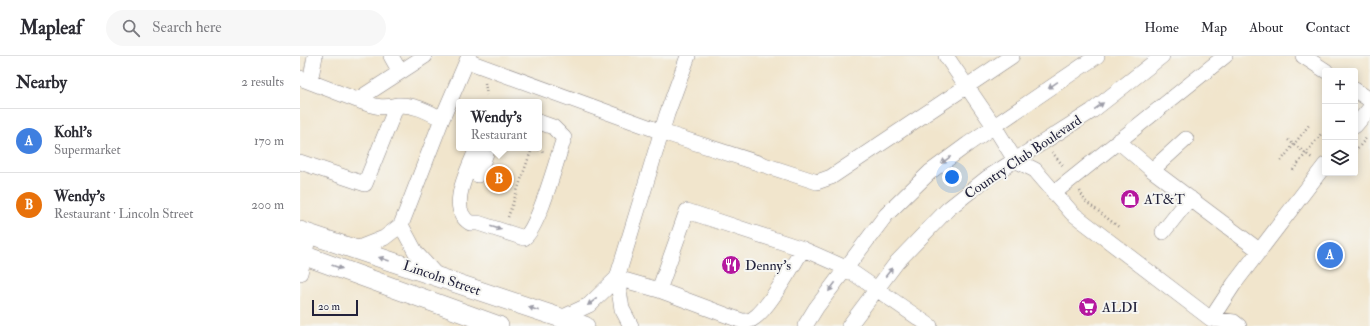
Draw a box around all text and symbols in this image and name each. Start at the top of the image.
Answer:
search box [106,10,386,46]
text: Mapleaf [20,16,82,40]
icon: search [120,17,142,39]
text: Search here [152,18,222,37]
text: Home [1144,19,1179,36]
text: Map [1201,19,1227,36]
text: About [1249,19,1283,36]
text: Contact [1305,19,1350,36]
map controls [1322,68,1358,176]
button: + [1322,68,1358,104]
text: Nearby [16,72,67,93]
text: 2 results [241,74,284,90]
one-way arrow [1047,81,1058,89]
popup [456,99,542,151]
one-way arrow [1094,102,1105,110]
button: − [1322,104,1358,140]
text: Wendy's [471,108,522,127]
street label: Country Club Boulevard [961,111,1085,203]
text: Kohl's [54,123,92,142]
text: Restaurant [471,127,527,143]
text: A [25,133,33,149]
text: 170 m [254,133,284,149]
button: layers [1322,140,1358,176]
text: Supermarket [54,142,121,158]
one-way arrow [941,156,952,164]
pin: B [486,164,512,194]
your location [942,167,962,187]
text: Wendy's [54,187,105,206]
shop icon: AT&T [1119,188,1141,210]
place label: AT&T [1143,191,1186,208]
text: B [25,197,33,213]
text: 200 m [251,197,284,213]
text: Restaurant · Lincoln Street [54,206,193,222]
one-way arrow [490,225,502,231]
pin: A [1317,240,1343,270]
restaurant icon: Denny's [720,254,742,276]
one-way arrow [378,256,390,262]
street label: Lincoln Street [401,257,483,299]
place label: Denny's [745,257,791,275]
one-way arrow [331,264,343,270]
one-way arrow [884,267,893,277]
one-way arrow [828,282,836,292]
supermarket icon: ALDI [1077,296,1099,318]
scale bar [312,298,358,317]
one-way arrow [587,298,598,307]
place label: ALDI [1101,299,1138,316]
text: 20 m [318,300,340,313]
one-way arrow [528,306,540,312]

